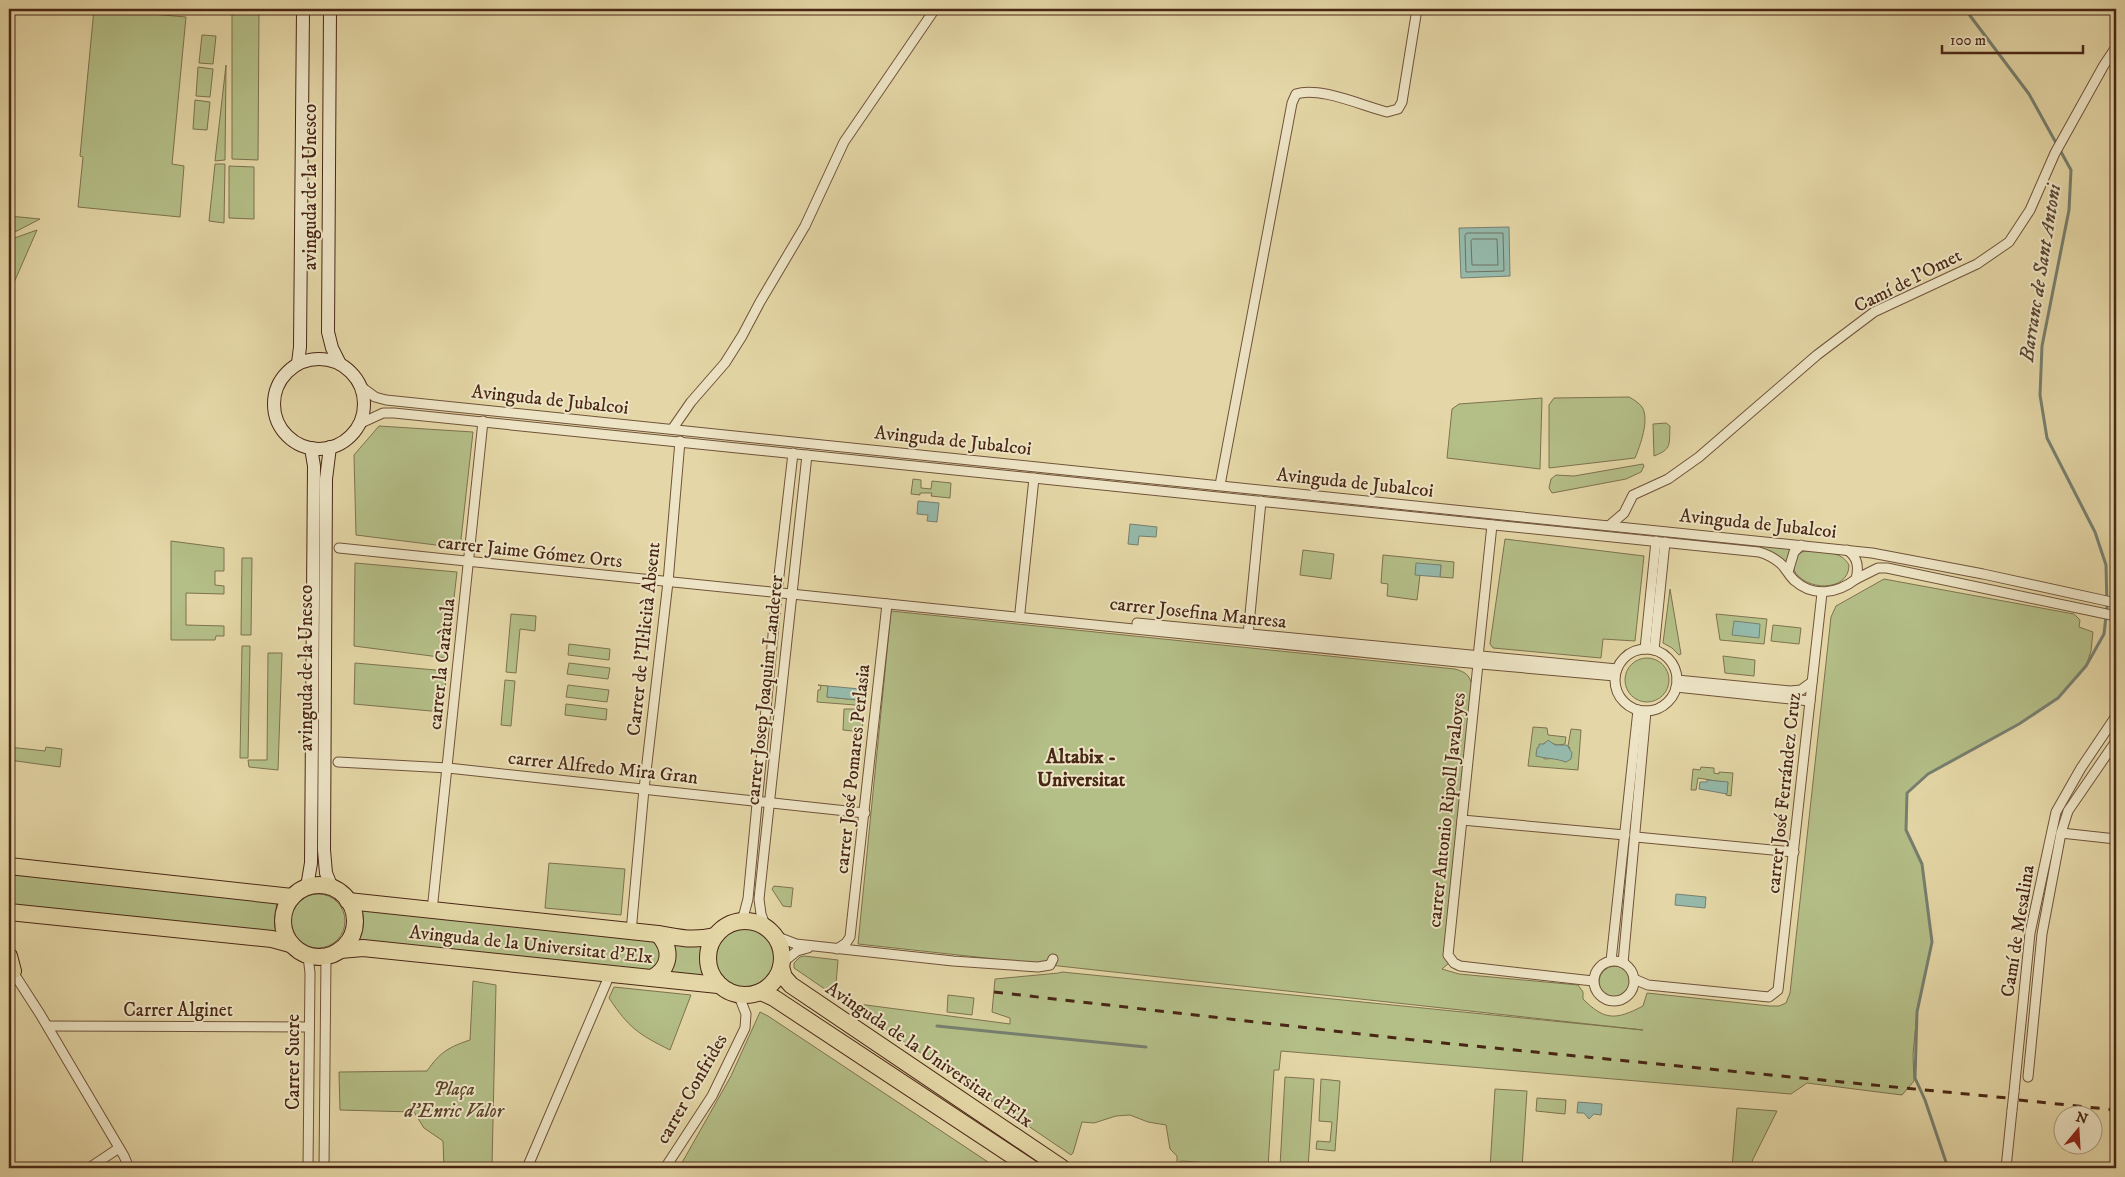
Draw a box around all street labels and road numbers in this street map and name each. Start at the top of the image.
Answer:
street label: avinguda de la Unesco [299,104,322,270]
street label: Camí de l'Omet [1850,244,1966,318]
street label: Avinguda de Jubalcoi [470,380,630,420]
street label: Avinguda de Jubalcoi [873,421,1033,461]
street label: Avinguda de Jubalcoi [1275,463,1435,503]
street label: Avinguda de Jubalcoi [1678,504,1838,544]
street label: carrer Jaime Gómez Orts [437,531,623,573]
street label: Carrer de l'Il·licità Absent [622,541,666,737]
street label: carrer Josep Joaquim Landerer [741,574,790,806]
street label: avinguda de la Unesco [295,585,318,751]
street label: carrer Josefina Manresa [1108,592,1288,634]
street label: carrer la Caràtula [424,597,460,731]
street label: carrer José Pomares Perlasia [831,663,875,875]
street label: carrer Antonio Ripoll Javaloyes [1423,691,1471,929]
street label: carrer José Ferrández Cruz [1762,691,1806,895]
street label: carrer Alfredo Mira Gran [507,747,699,789]
street label: Camí de Mesalina [1996,863,2040,999]
street label: Avinguda de la Universitat d'Elx [408,921,655,969]
street label: Avinguda de la Universitat d'Elx [821,977,1037,1133]
street label: Carrer Alginet [123,999,233,1022]
street label: Carrer Sucre [282,1014,305,1110]
street label: carrer Confrides [651,1030,733,1148]

